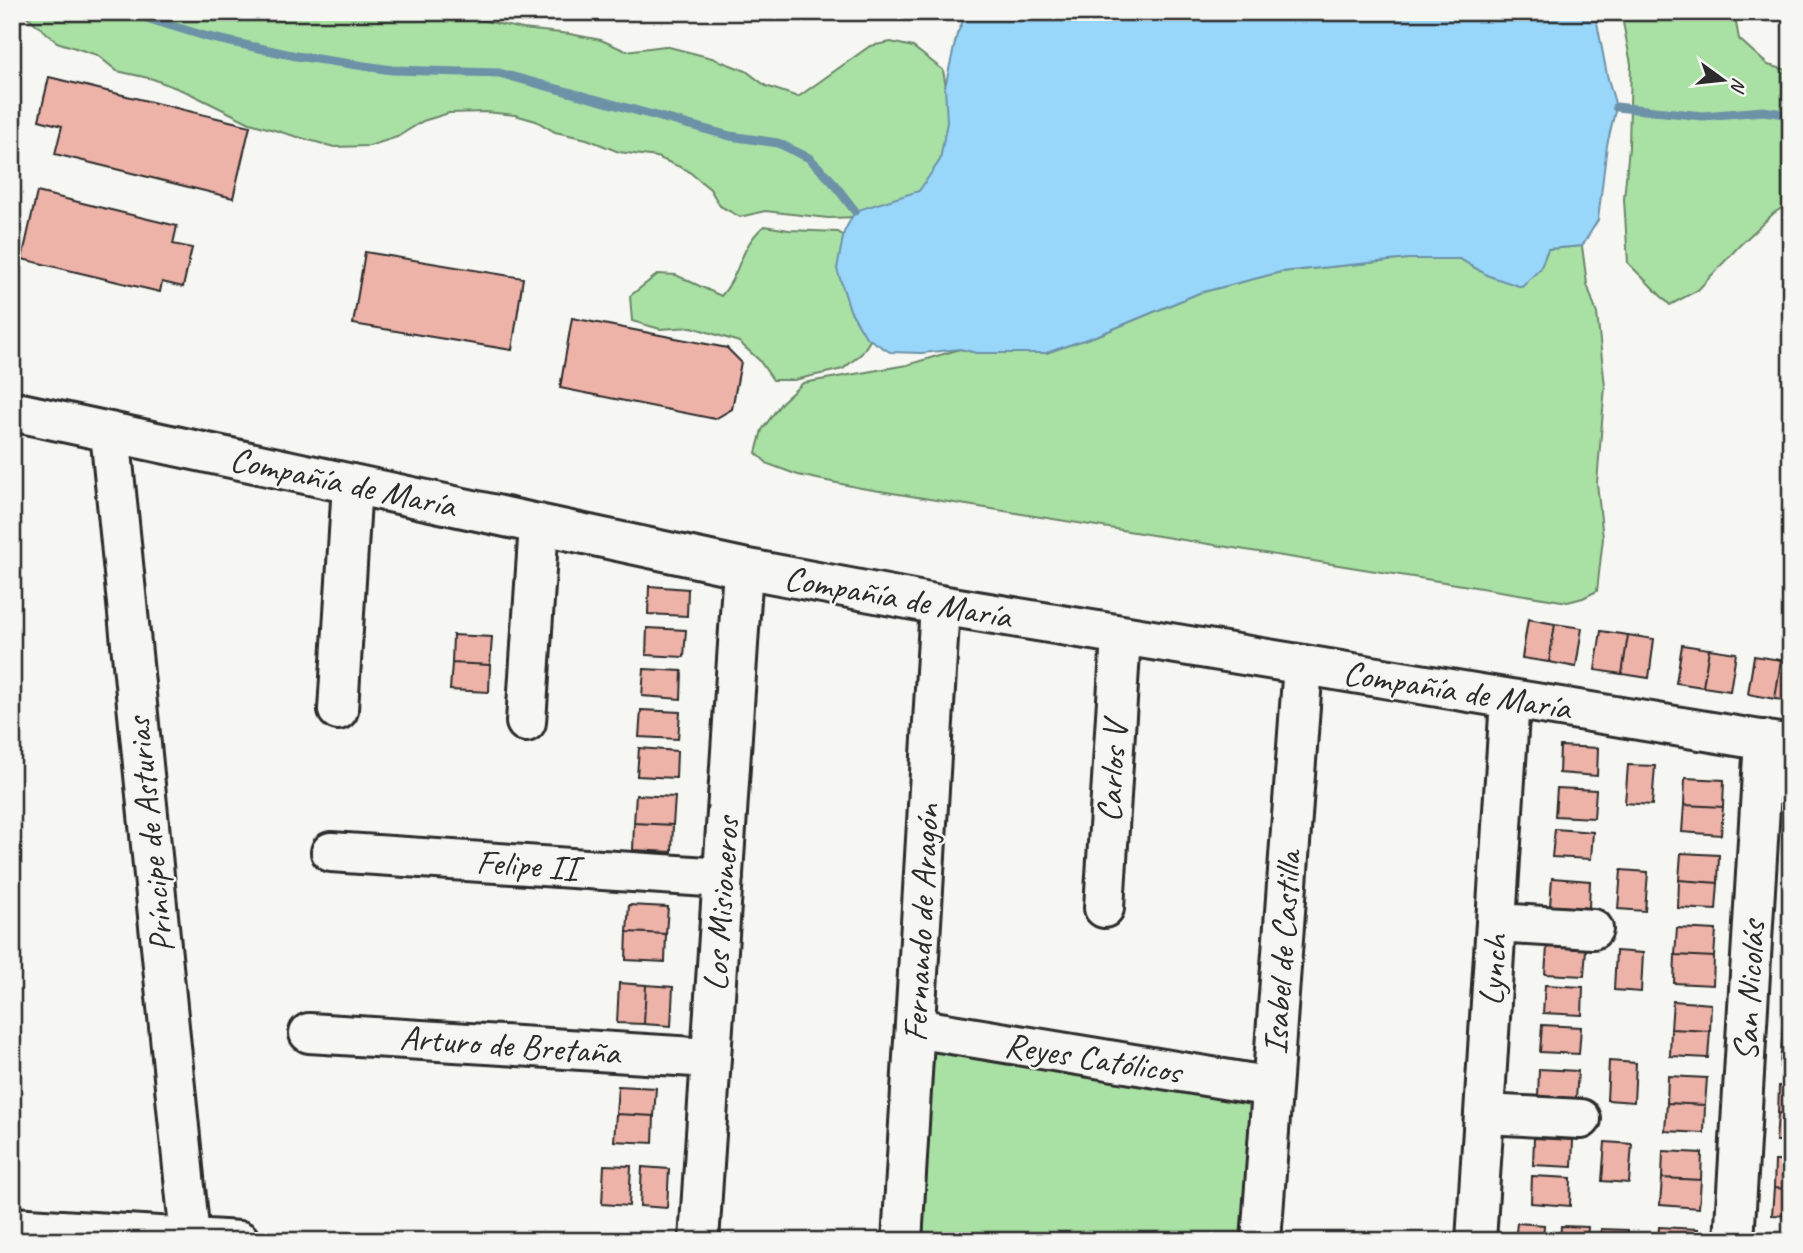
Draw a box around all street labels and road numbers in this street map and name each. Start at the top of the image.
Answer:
street label: Compañía de María [226,436,463,528]
street label: Compañía de María [781,555,1018,640]
street label: Compañía de María [1340,650,1576,731]
street label: Príncipe de Asturias [115,712,185,955]
street label: Carlos V [1086,714,1138,824]
street label: Fernando de Aragón [892,802,950,1043]
street label: Los Misioneros [692,812,750,992]
street label: Felipe II [475,839,586,891]
street label: Isabel de Castilla [1252,847,1312,1056]
street label: San Nicolás [1723,917,1775,1062]
street label: Lynch [1468,931,1518,1007]
street label: Arturo de Bretaña [399,1015,624,1075]
street label: Reyes Católicos [1002,1022,1187,1095]

